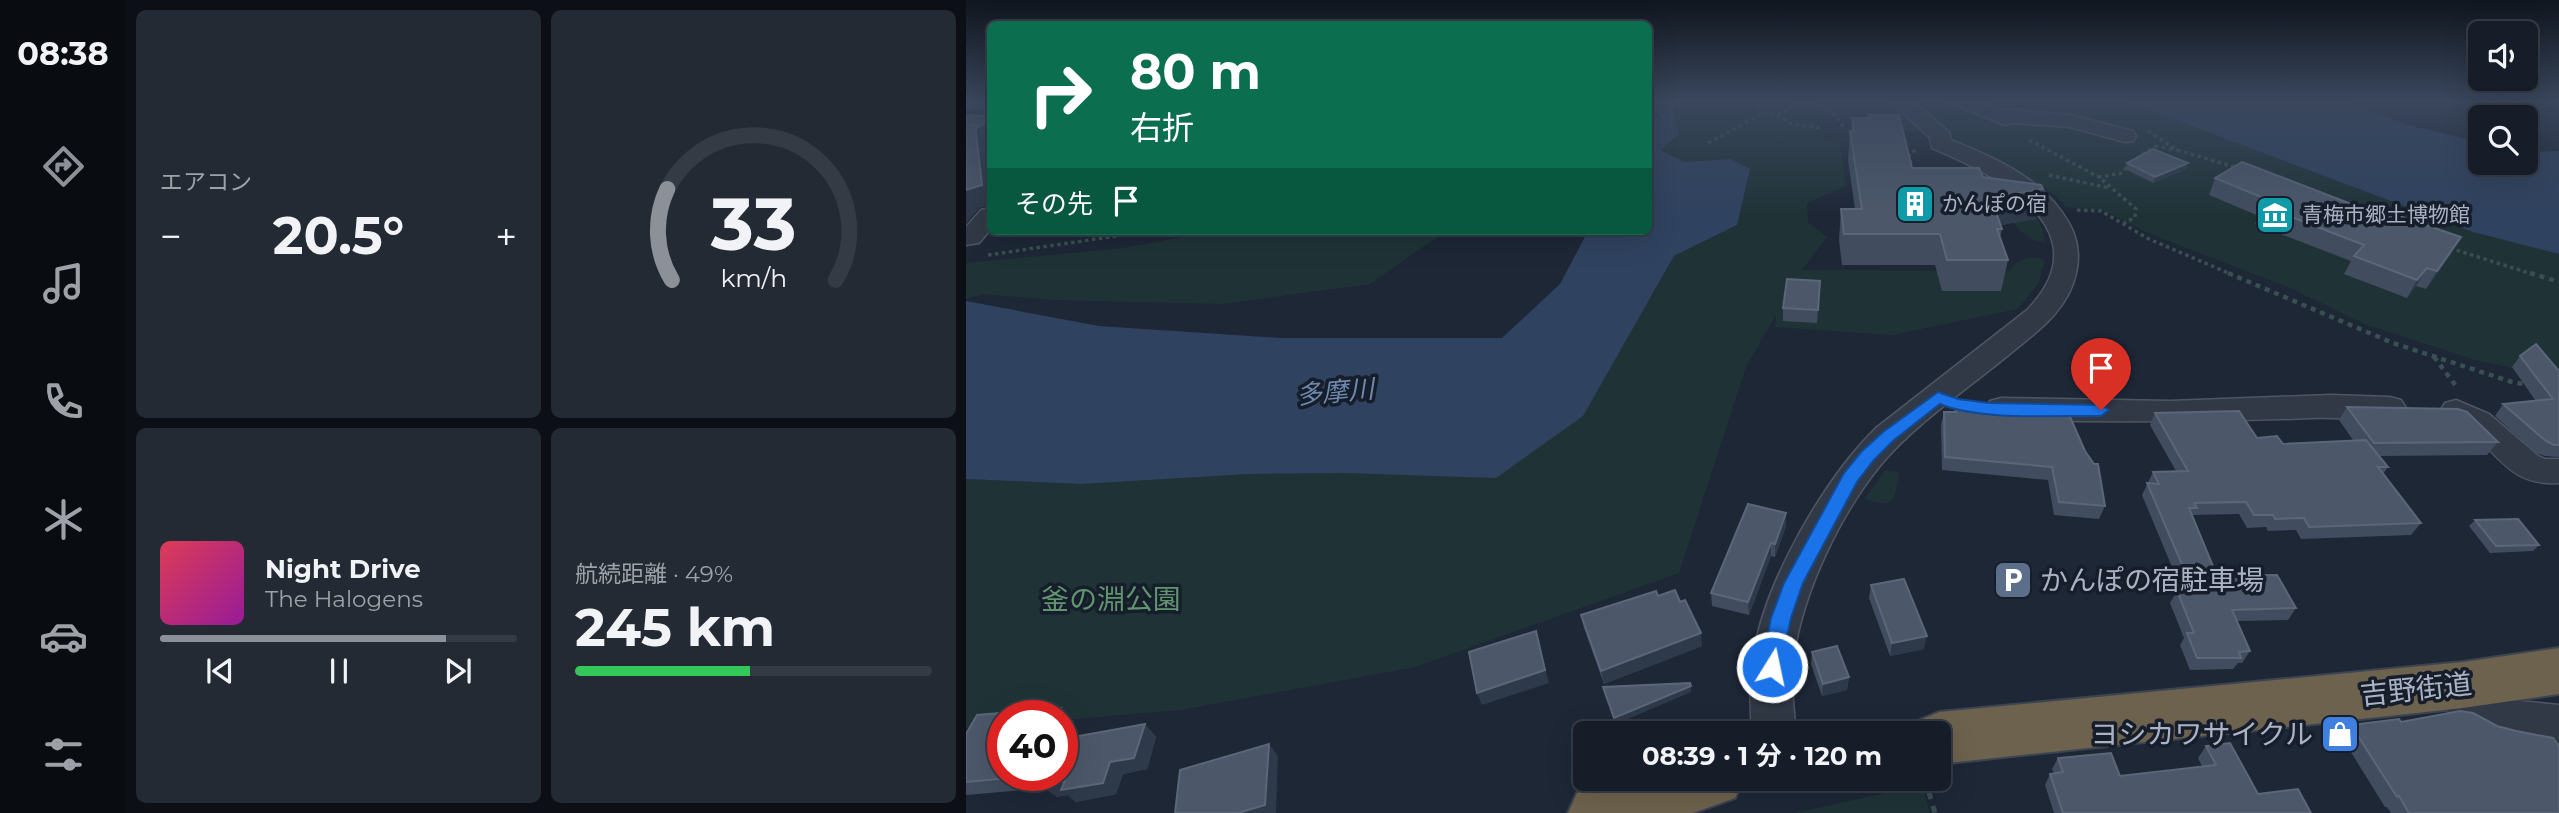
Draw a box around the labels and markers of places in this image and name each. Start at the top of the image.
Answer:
building icon: かんぽの宿 [1894,183,1936,225]
place label: かんぽの宿 [1942,191,2047,216]
museum icon: 青梅市郷土博物館 [2254,194,2296,236]
place label: 青梅市郷土博物館 [2302,202,2470,227]
pin [2071,338,2131,410]
parking icon: かんぽの宿駐車場 [1992,559,2034,601]
place label: かんぽの宿駐車場 [2040,563,2264,597]
shop icon: ヨシカワサイクル [2319,713,2361,755]
place label: ヨシカワサイクル [2090,717,2313,751]

